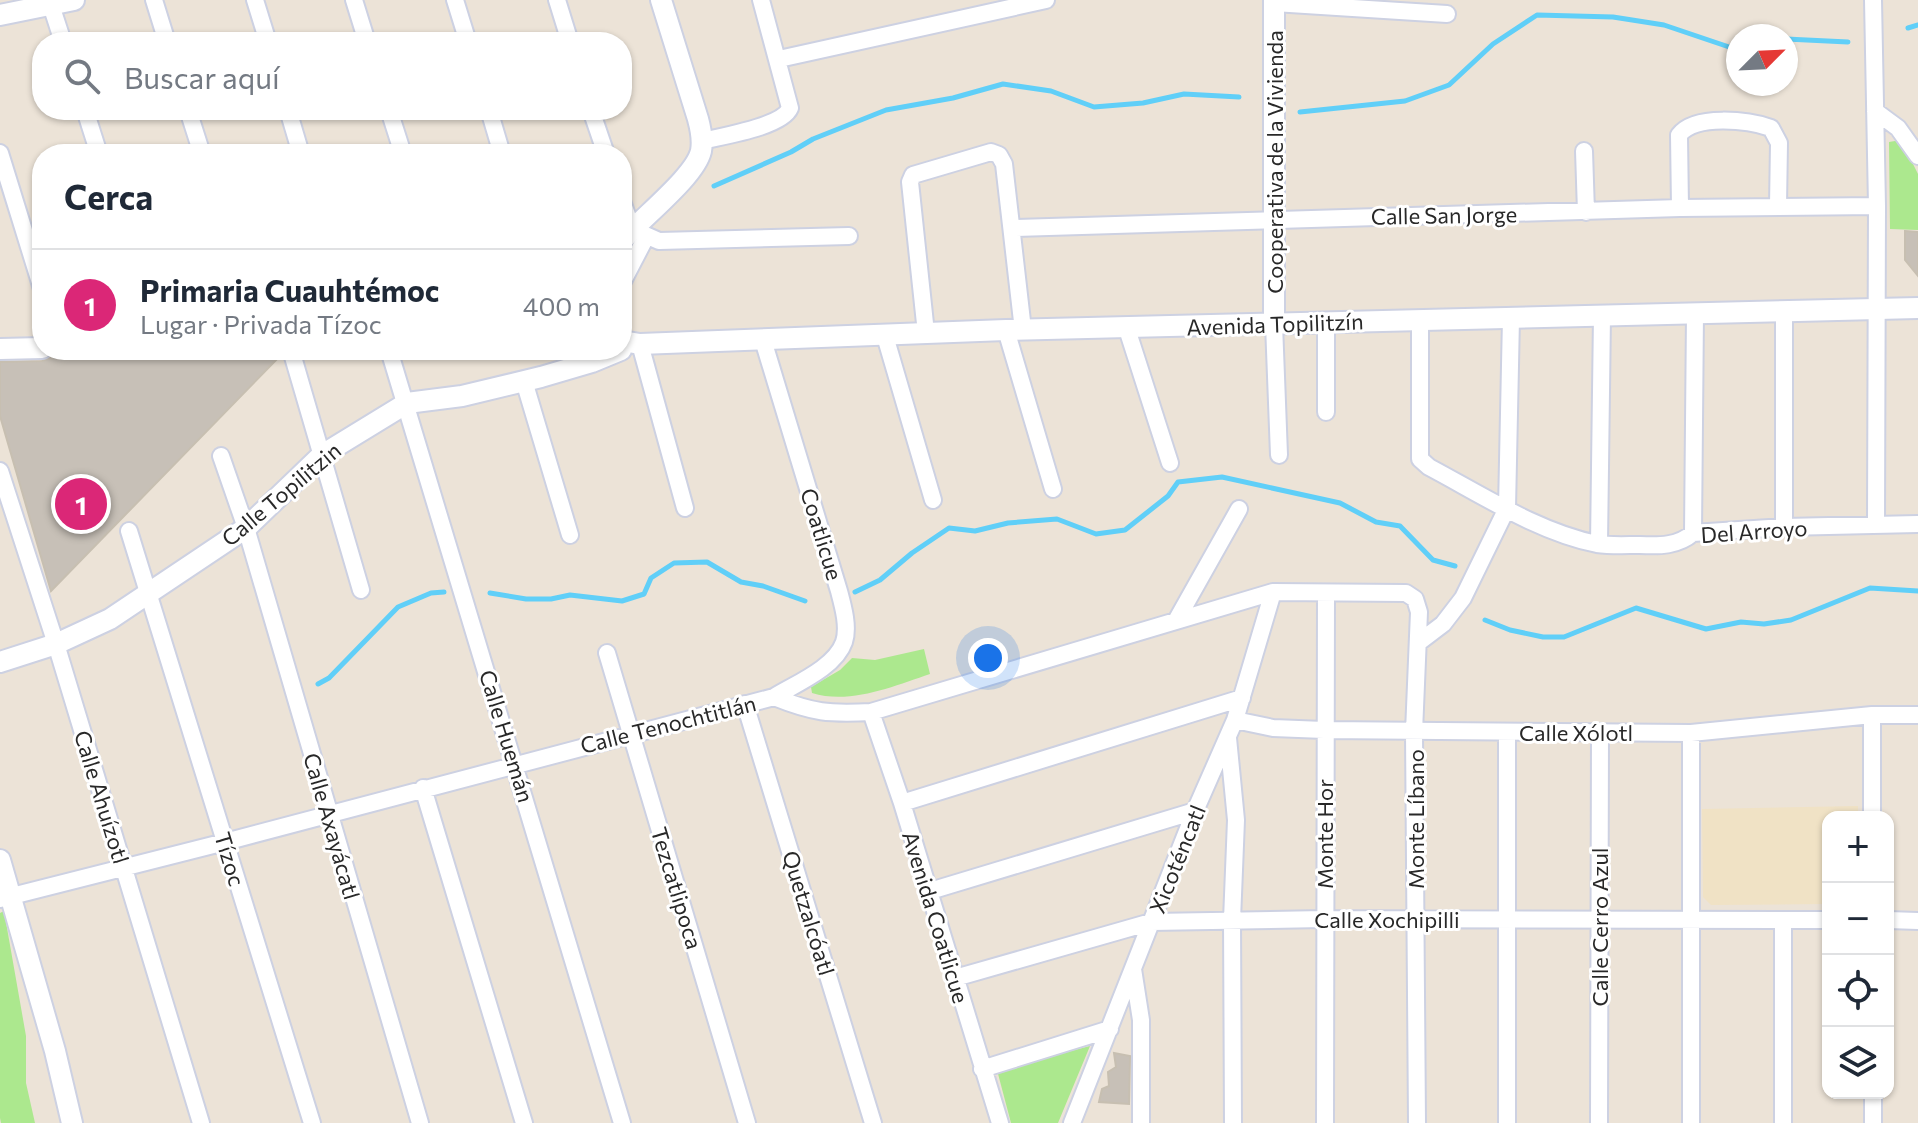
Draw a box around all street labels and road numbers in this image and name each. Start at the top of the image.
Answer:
street label: Cooperativa de la Vivienda [1261,30,1288,294]
street label: Calle San Jorge [1371,200,1517,230]
street label: Avenida Topilitzín [1186,307,1364,341]
street label: Calle Topilitzin [216,436,346,552]
street label: Coatlicue [795,485,849,583]
street label: Del Arroyo [1700,514,1808,548]
street label: Calle Huemán [474,666,540,806]
street label: Calle Tenochtitlán [577,689,759,759]
street label: Calle Xólotl [1519,719,1633,746]
street label: Calle Ahuízotl [69,727,135,867]
street label: Monte Líbano [1402,749,1429,889]
street label: Calle Axayácatl [298,750,366,902]
street label: Monte Hor [1311,779,1338,889]
street label: Xicoténcatl [1143,801,1211,917]
street label: Tezcatlipoca [646,824,708,952]
street label: Avenida Coatlicue [897,828,975,1006]
street label: Tízoc [209,829,251,889]
street label: Quetzalcóatl [777,847,841,979]
street label: Calle Cerro Azul [1586,848,1613,1006]
street label: Calle Xochipilli [1314,906,1460,933]

